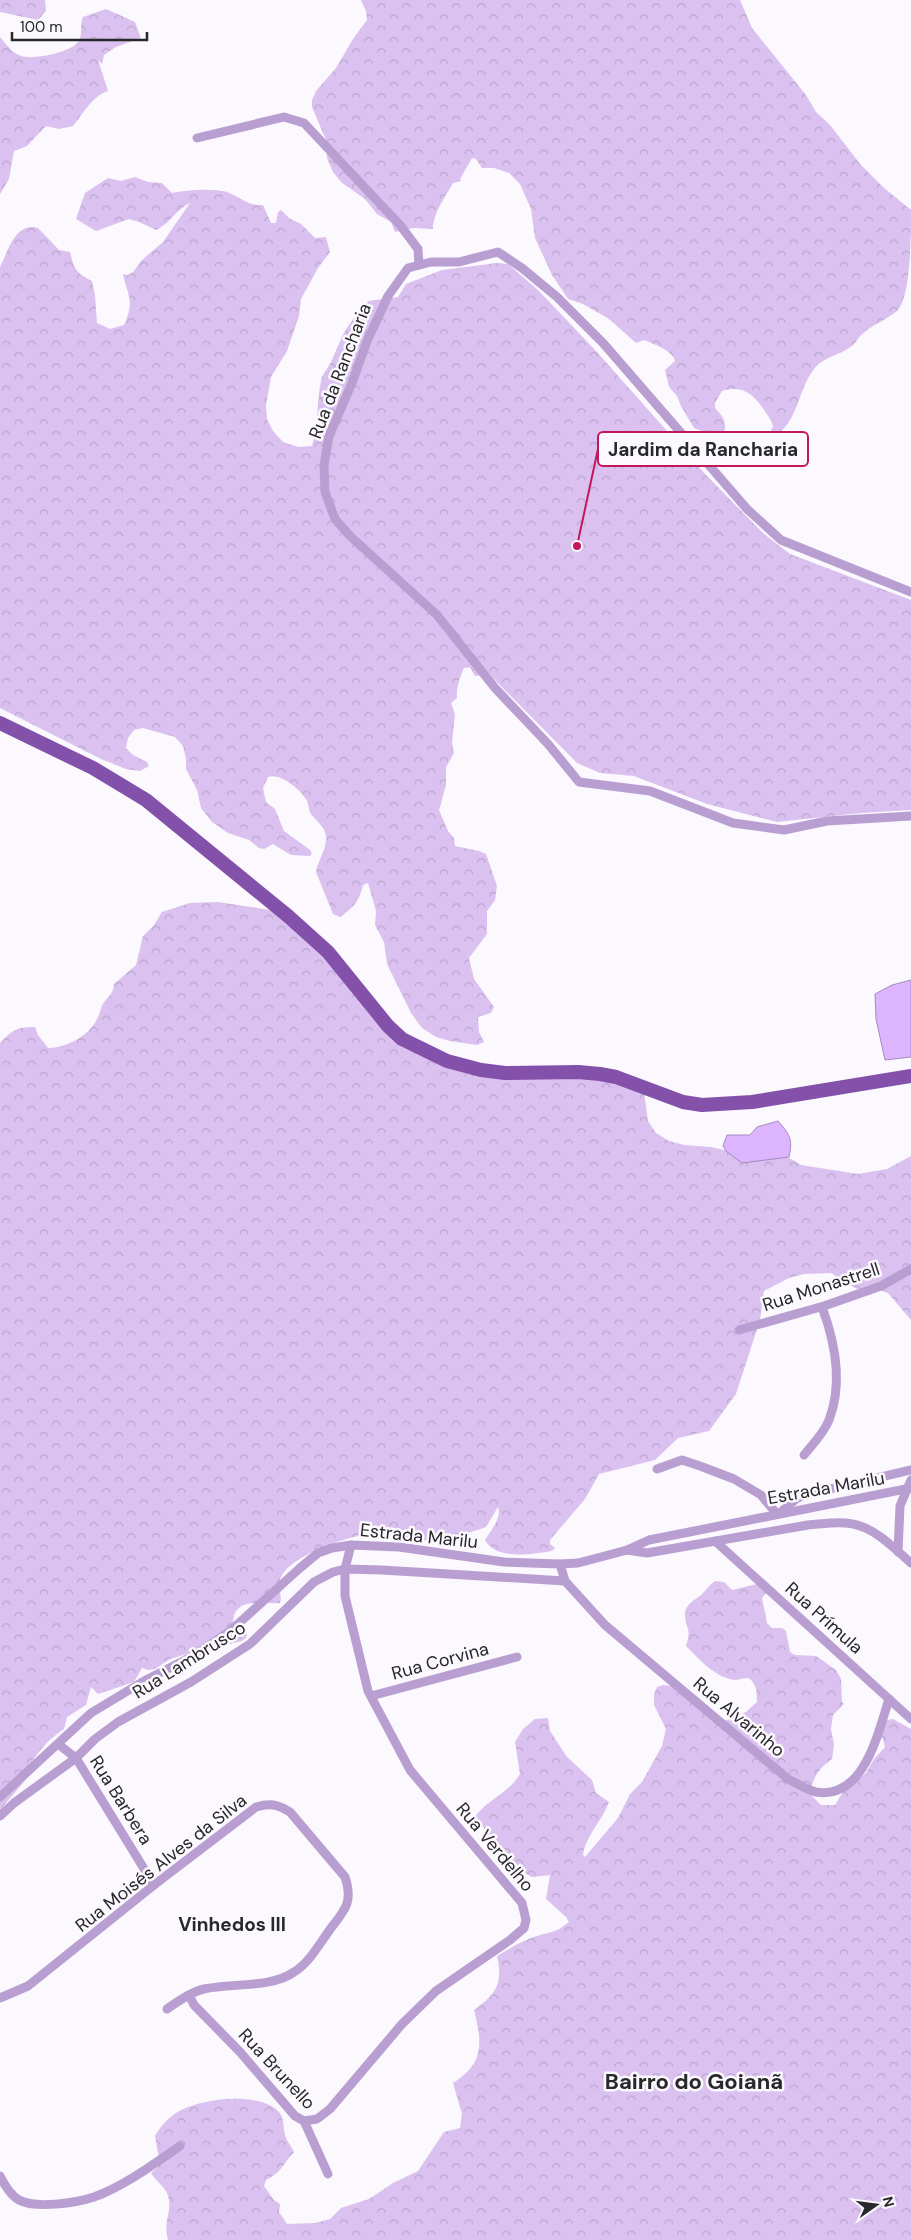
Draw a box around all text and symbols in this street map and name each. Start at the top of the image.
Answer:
scale bar [12,10,148,42]
text: 100 m [20,17,63,37]
street label: Rua da Rancharia [303,300,377,442]
callout: Jardim da Rancharia [598,432,808,466]
text: Jardim da Rancharia [608,437,798,462]
street label: Rua Monastrell [759,1257,883,1317]
street label: Estrada Marilu [766,1466,886,1510]
street label: Estrada Marilu [359,1518,479,1554]
street label: Rua Prímula [780,1577,868,1659]
street label: Rua Lambrusco [128,1616,250,1704]
street label: Rua Corvina [389,1636,491,1686]
street label: Rua Alvarinho [688,1672,790,1762]
street label: Rua Barbera [84,1751,158,1849]
street label: Rua Moisés Alves da Silva [70,1788,252,1938]
street label: Rua Verdelho [451,1797,539,1897]
district label: Vinhedos III [178,1912,286,1937]
street label: Rua Brunello [233,2023,321,2115]
district label: Bairro do Goianã [605,2067,783,2096]
north arrow [851,2180,901,2230]
text: N [879,2195,899,2209]

